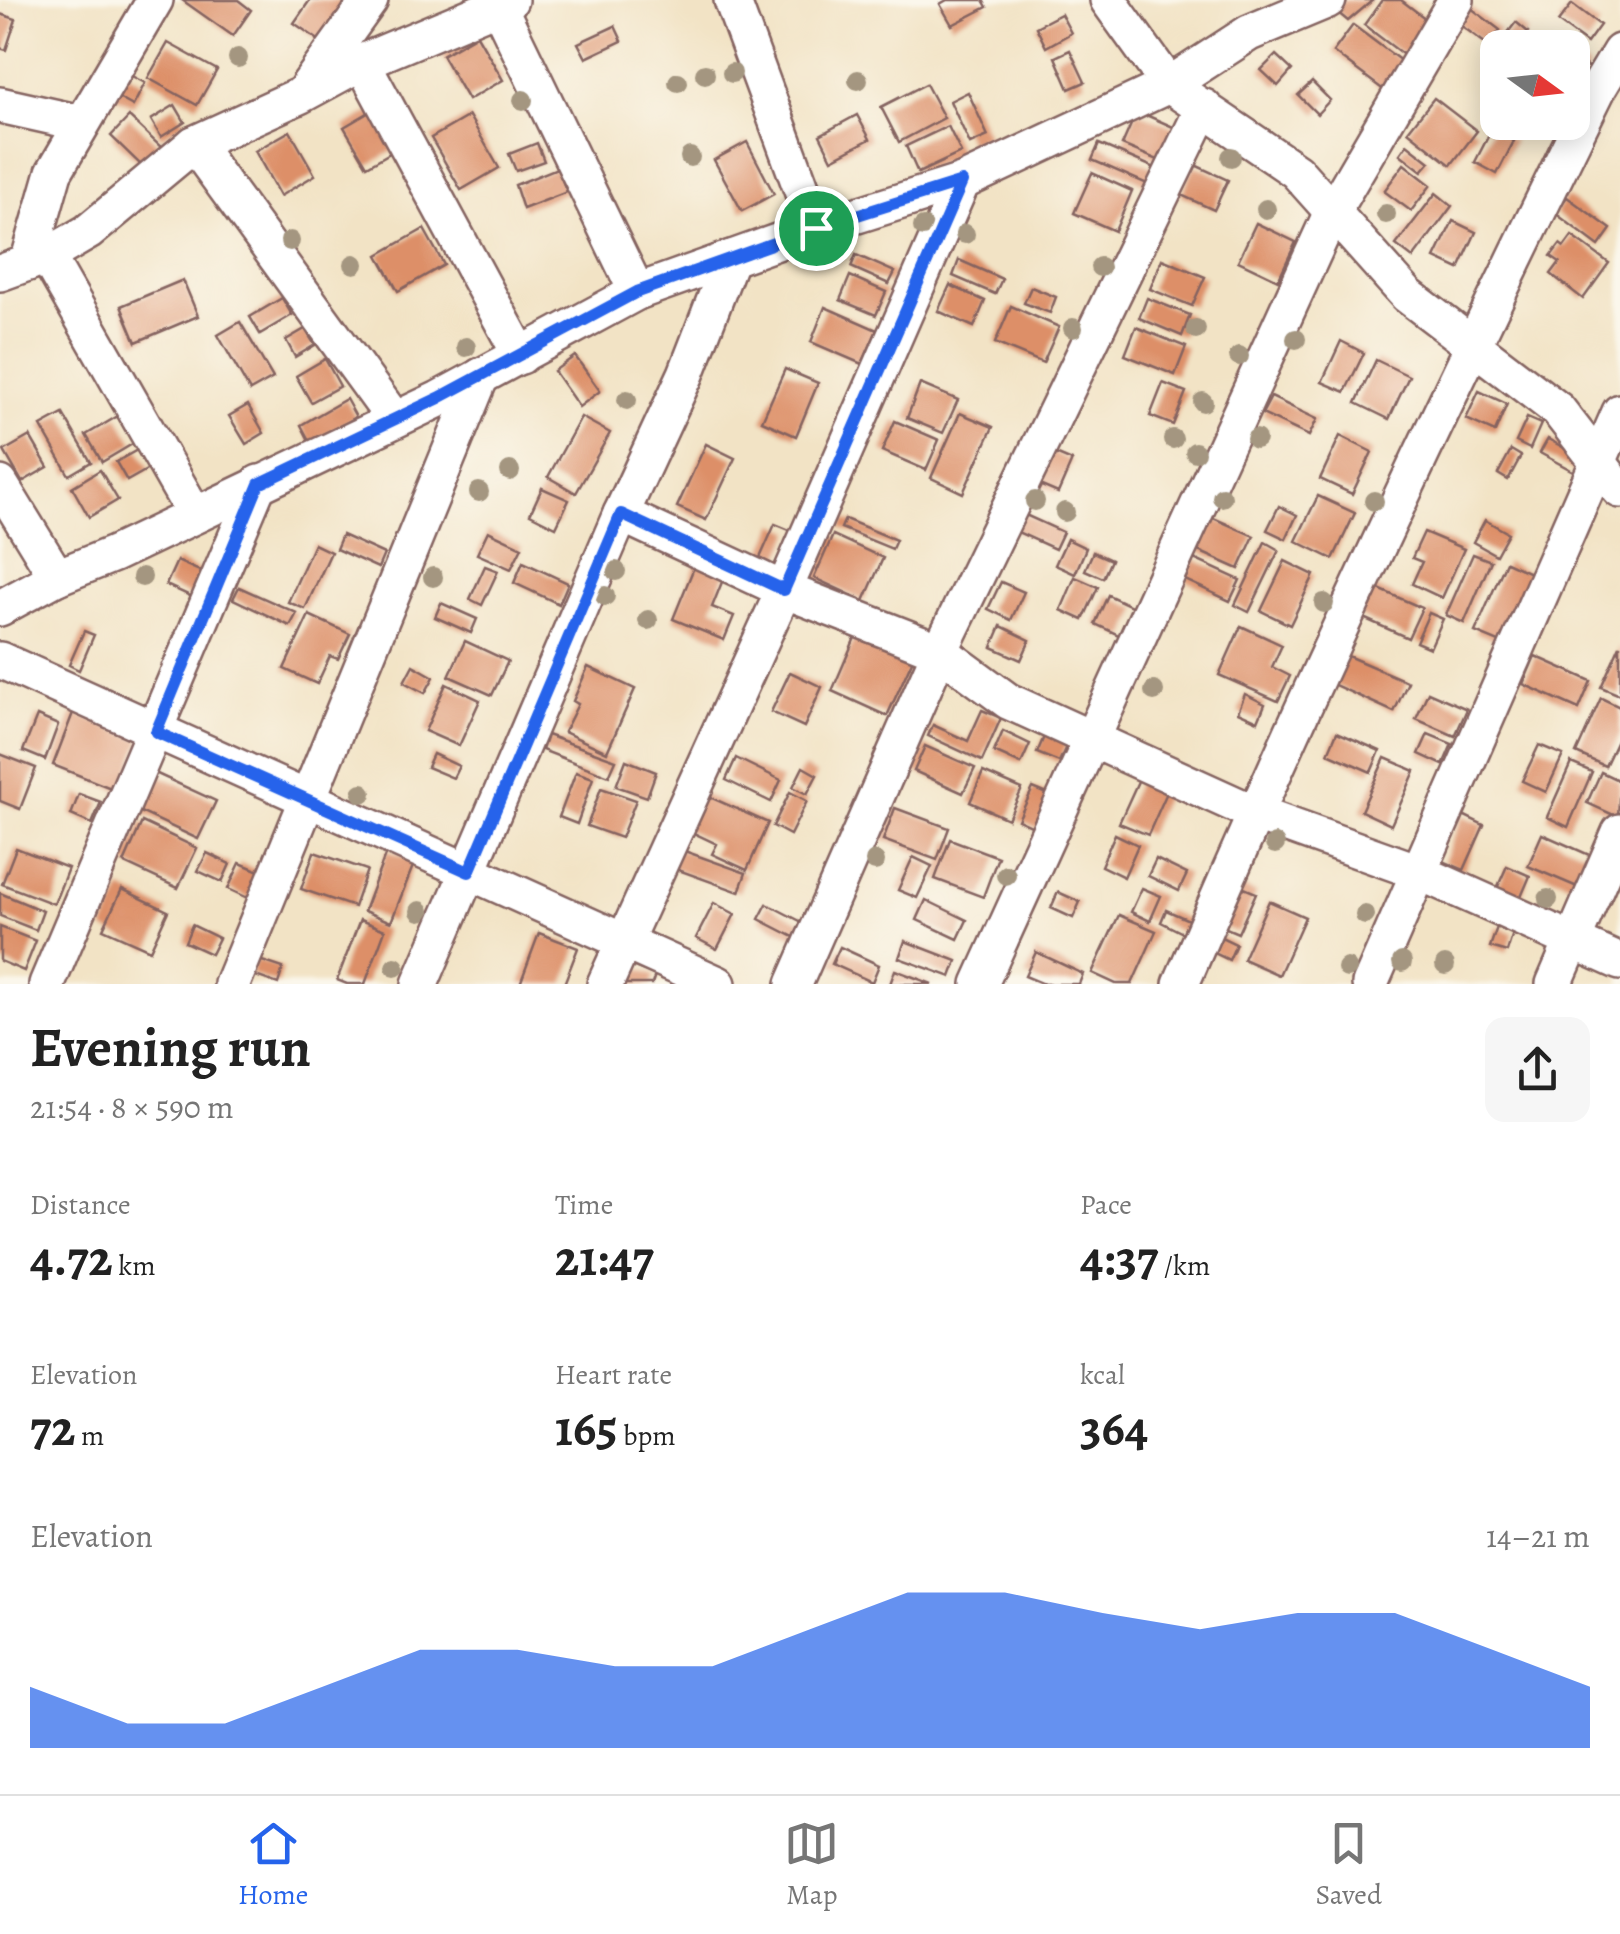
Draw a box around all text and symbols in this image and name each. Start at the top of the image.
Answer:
north arrow [1480,30,1590,140]
map controls [1480,30,1590,140]
pin [774,186,859,271]
icon: arrive [789,201,844,256]
text: Evening run [30,1010,311,1085]
button: share [1485,1017,1590,1122]
text: 21:54 · 8 × 590 m [30,1085,234,1129]
text: Distance [30,1186,130,1224]
text: Time [555,1186,613,1224]
text: Pace [1080,1186,1132,1224]
text: 4.72 [30,1224,113,1292]
text: 21:47 [555,1224,654,1292]
text: 4:37 [1080,1224,1158,1292]
text: km [113,1247,156,1285]
text: /km [1158,1247,1210,1285]
text: Elevation [30,1356,137,1394]
text: Heart rate [555,1356,672,1394]
text: kcal [1080,1356,1125,1394]
text: 72 [30,1394,76,1462]
text: 165 [555,1394,618,1462]
text: 364 [1080,1394,1148,1462]
text: m [76,1417,104,1455]
text: bpm [618,1417,675,1455]
text: Elevation [30,1514,153,1558]
text: 14–21 m [1486,1514,1590,1558]
tab: Home [238,1816,308,1914]
tab: Map [784,1816,839,1914]
tab: Saved [1316,1816,1382,1914]

